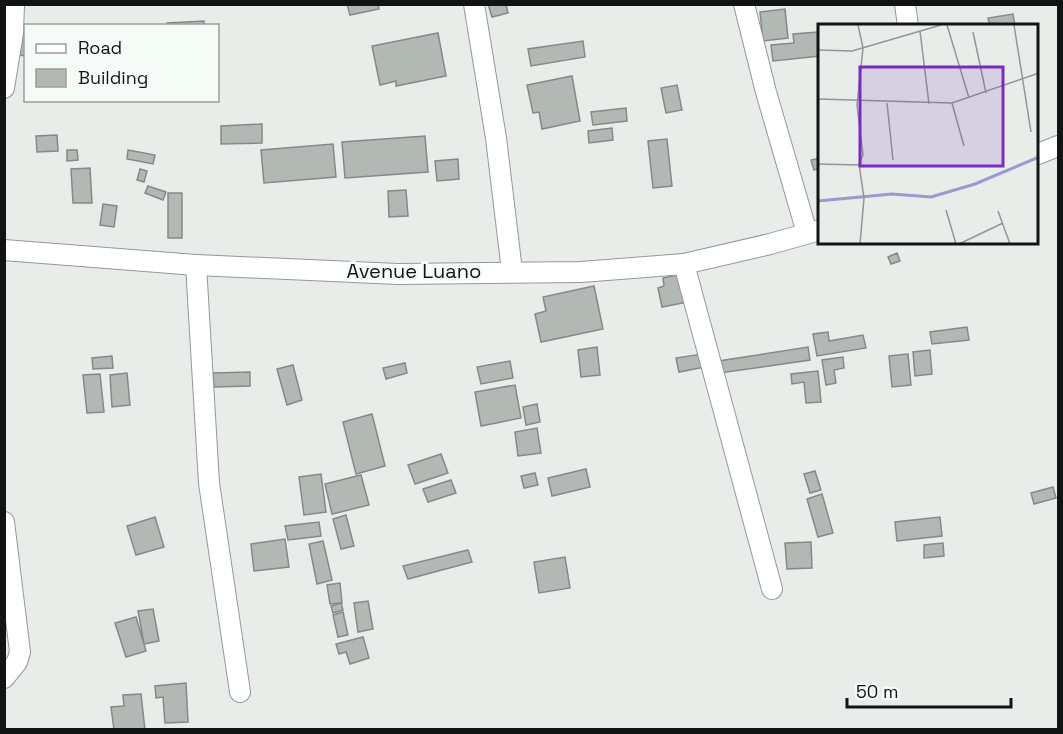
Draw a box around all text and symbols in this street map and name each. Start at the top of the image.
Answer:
legend [24,24,219,102]
inset map [818,24,1039,244]
text: Road [78,36,122,59]
text: Building [78,66,148,89]
street label: Avenue Luano [347,258,481,284]
scale bar [847,671,1010,709]
text: 50 m [856,680,898,703]

